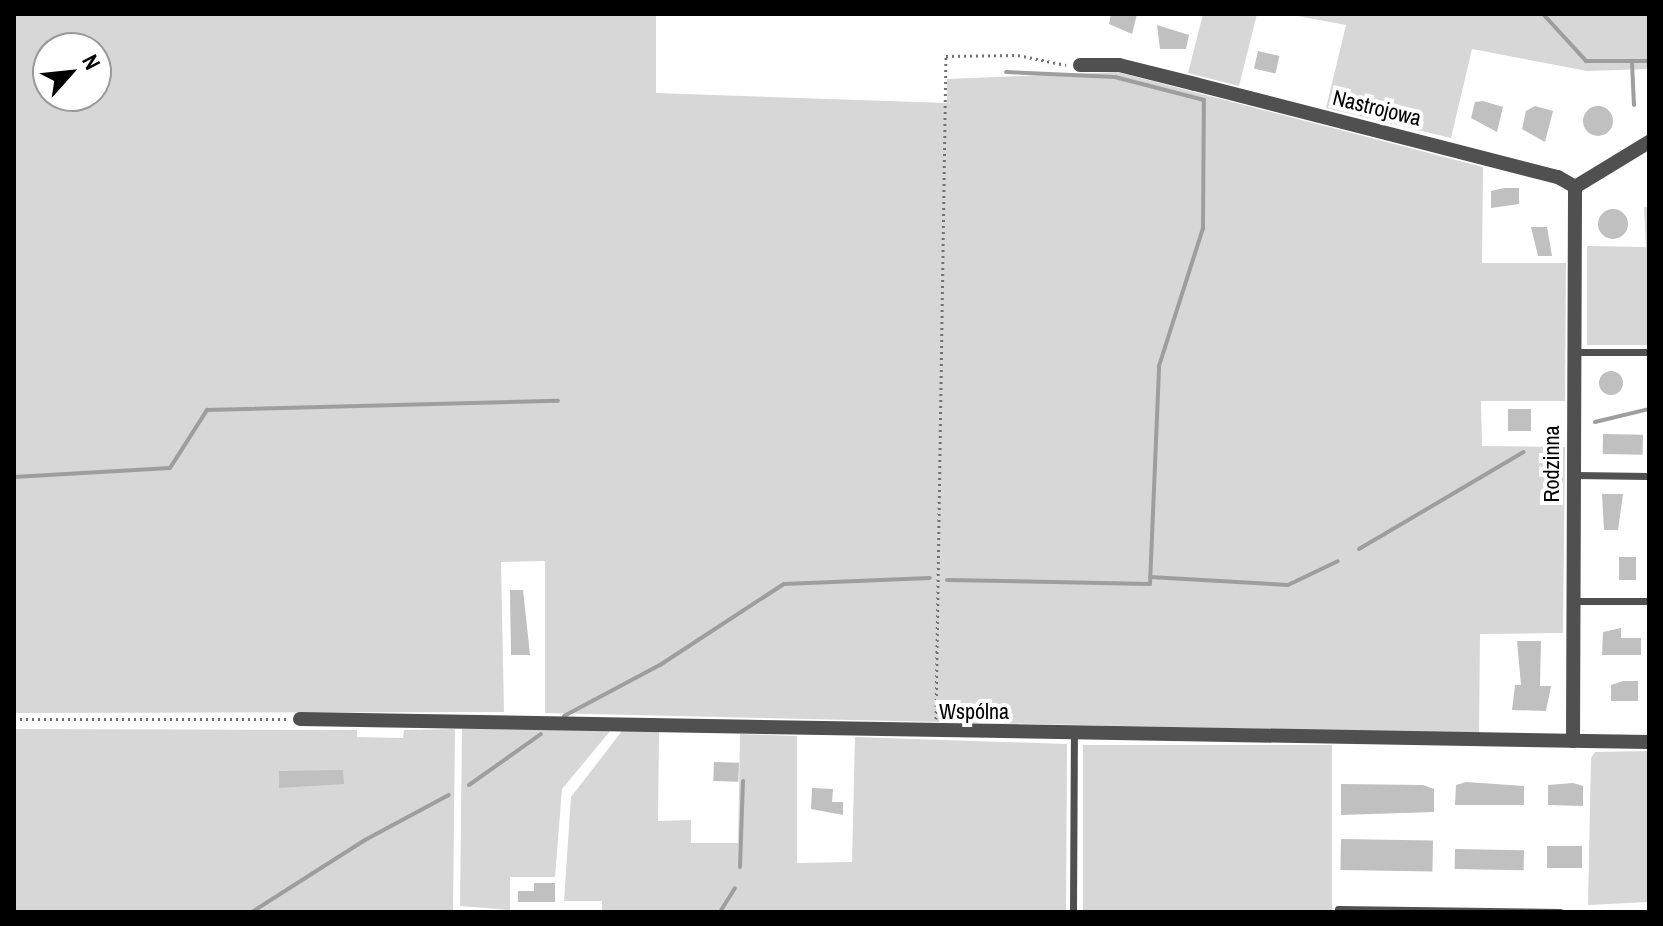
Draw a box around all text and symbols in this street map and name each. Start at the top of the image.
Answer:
north arrow [32,32,112,112]
text: N [75,49,108,75]
street label: Nastrojowa [1330,84,1424,132]
street label: Rodzinna [1539,425,1565,503]
street label: Wspólna [939,699,1009,725]

